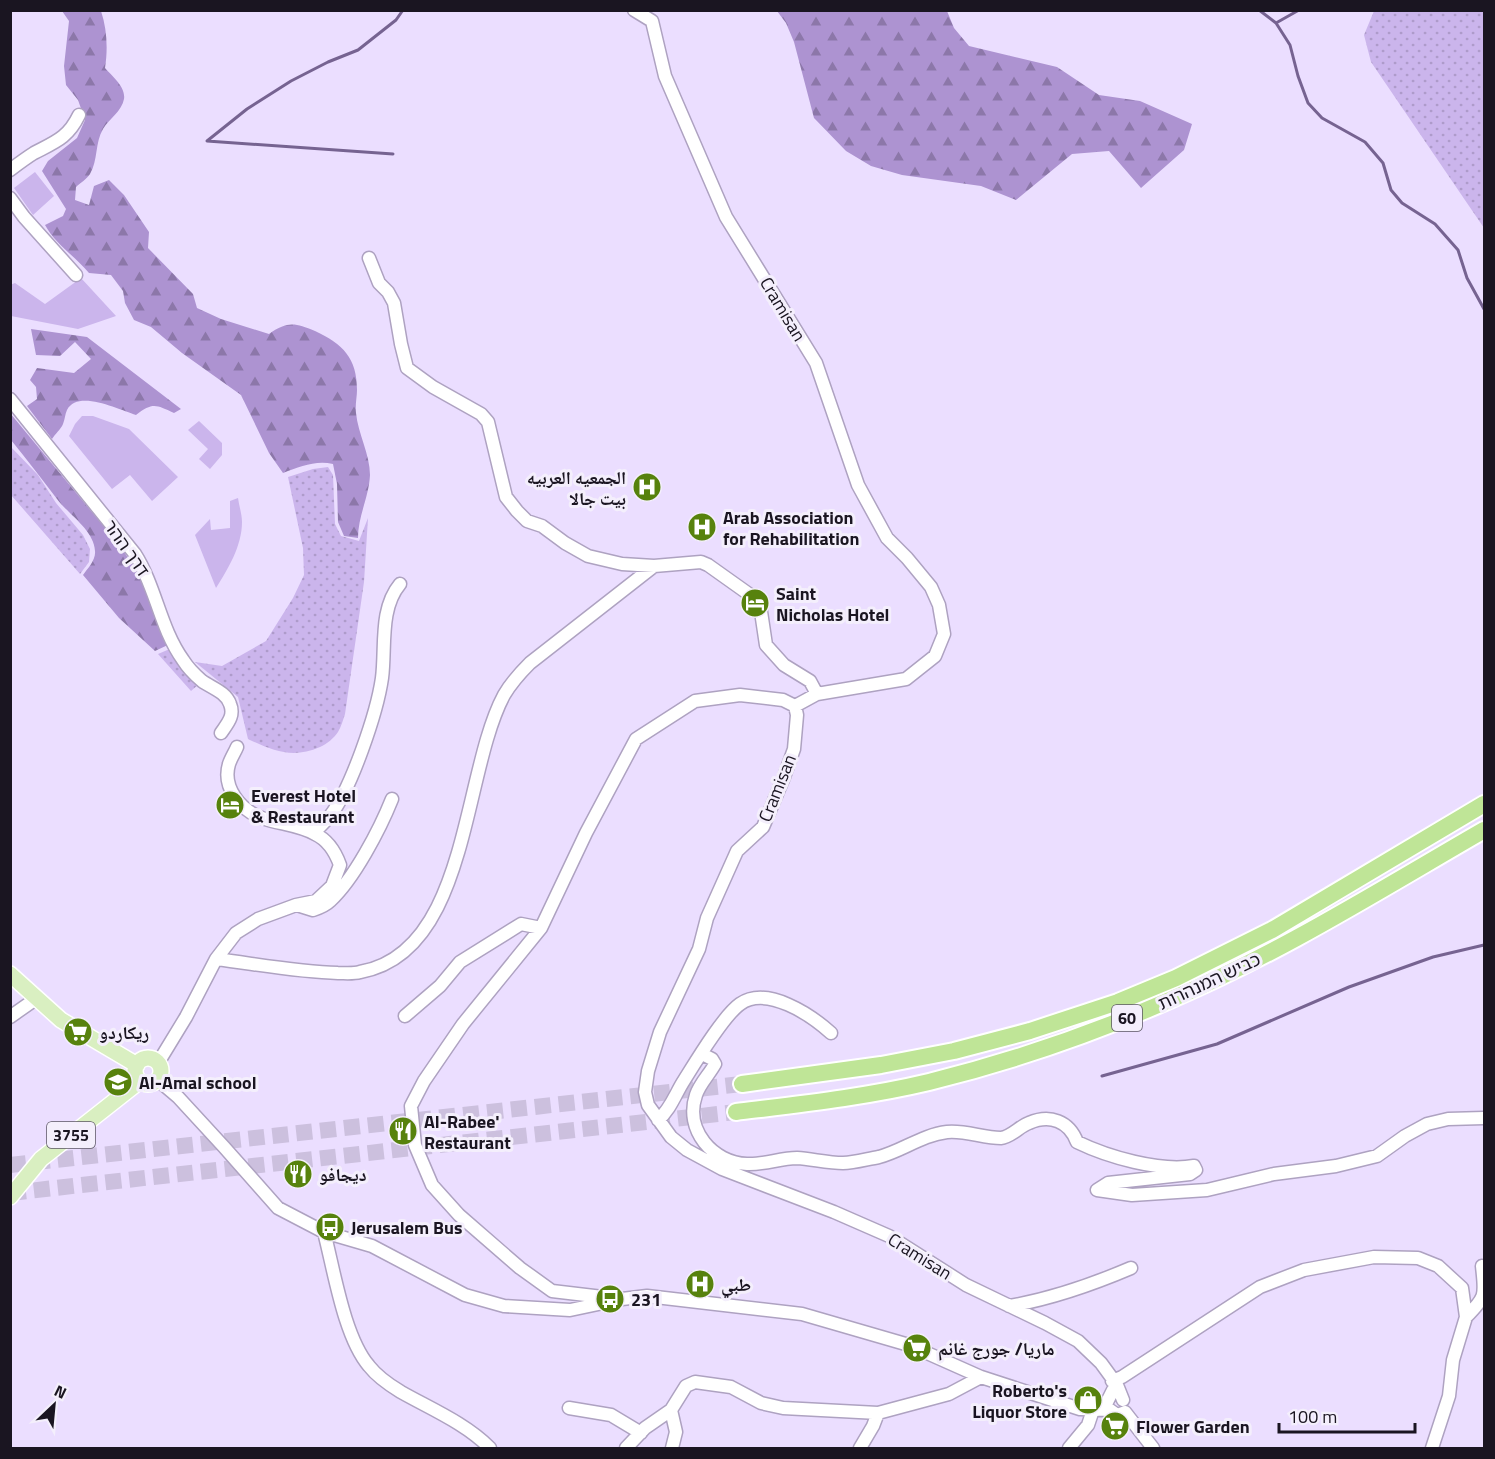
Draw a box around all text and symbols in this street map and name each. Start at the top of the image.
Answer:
street label: Cramisan [753,272,813,346]
place label: الجمعيه العربيه بيت جالا [527,464,626,512]
hospital icon: الجمعيه العربيه بيت جالا [631,471,663,503]
place label: Arab Association for Rehabilitation [723,504,859,552]
hospital icon: Arab Association for Rehabilitation [686,511,718,543]
street label: דרך ההר [98,514,157,582]
place label: Saint Nicholas Hotel [776,580,889,628]
hotel icon: Saint Nicholas Hotel [739,587,771,619]
street label: Cramisan [751,750,803,826]
place label: Everest Hotel & Restaurant [251,782,356,830]
hotel icon: Everest Hotel & Restaurant [214,789,246,821]
street label: כביש המנהרות [1153,945,1265,1017]
road number: 60 [1112,1005,1142,1031]
supermarket icon: ريكاردو [62,1016,94,1048]
place label: ريكاردو [99,1019,149,1046]
school or university icon: Al-Amal school [102,1066,134,1098]
place label: Al-Amal school [139,1069,257,1096]
place label: Al-Rabee' Restaurant [424,1108,511,1156]
restaurant icon: Al-Rabee' Restaurant [387,1115,419,1147]
road number: 3755 [47,1122,95,1148]
restaurant icon: ديجافو [282,1158,314,1190]
place label: ديجافو [319,1161,367,1188]
bus stop icon: Jerusalem Bus [314,1211,346,1243]
place label: Jerusalem Bus [351,1214,462,1241]
street label: Cramisan [883,1226,957,1286]
hospital icon: طبي [684,1268,716,1300]
place label: طبي [721,1271,751,1299]
bus stop icon: 231 [594,1283,626,1315]
place label: 231 [631,1286,661,1313]
supermarket icon: ماريا/ جورج غانم [901,1332,933,1364]
place label: ماريا/ جورج غانم [938,1335,1055,1362]
north arrow [24,1375,84,1435]
place label: Roberto's Liquor Store [972,1377,1067,1425]
text: N [50,1378,71,1405]
shop icon: Roberto's Liquor Store [1072,1384,1104,1416]
scale bar [1279,1396,1416,1434]
text: 100 m [1288,1403,1337,1430]
supermarket icon: Flower Garden [1099,1410,1131,1442]
place label: Flower Garden [1136,1413,1250,1440]

